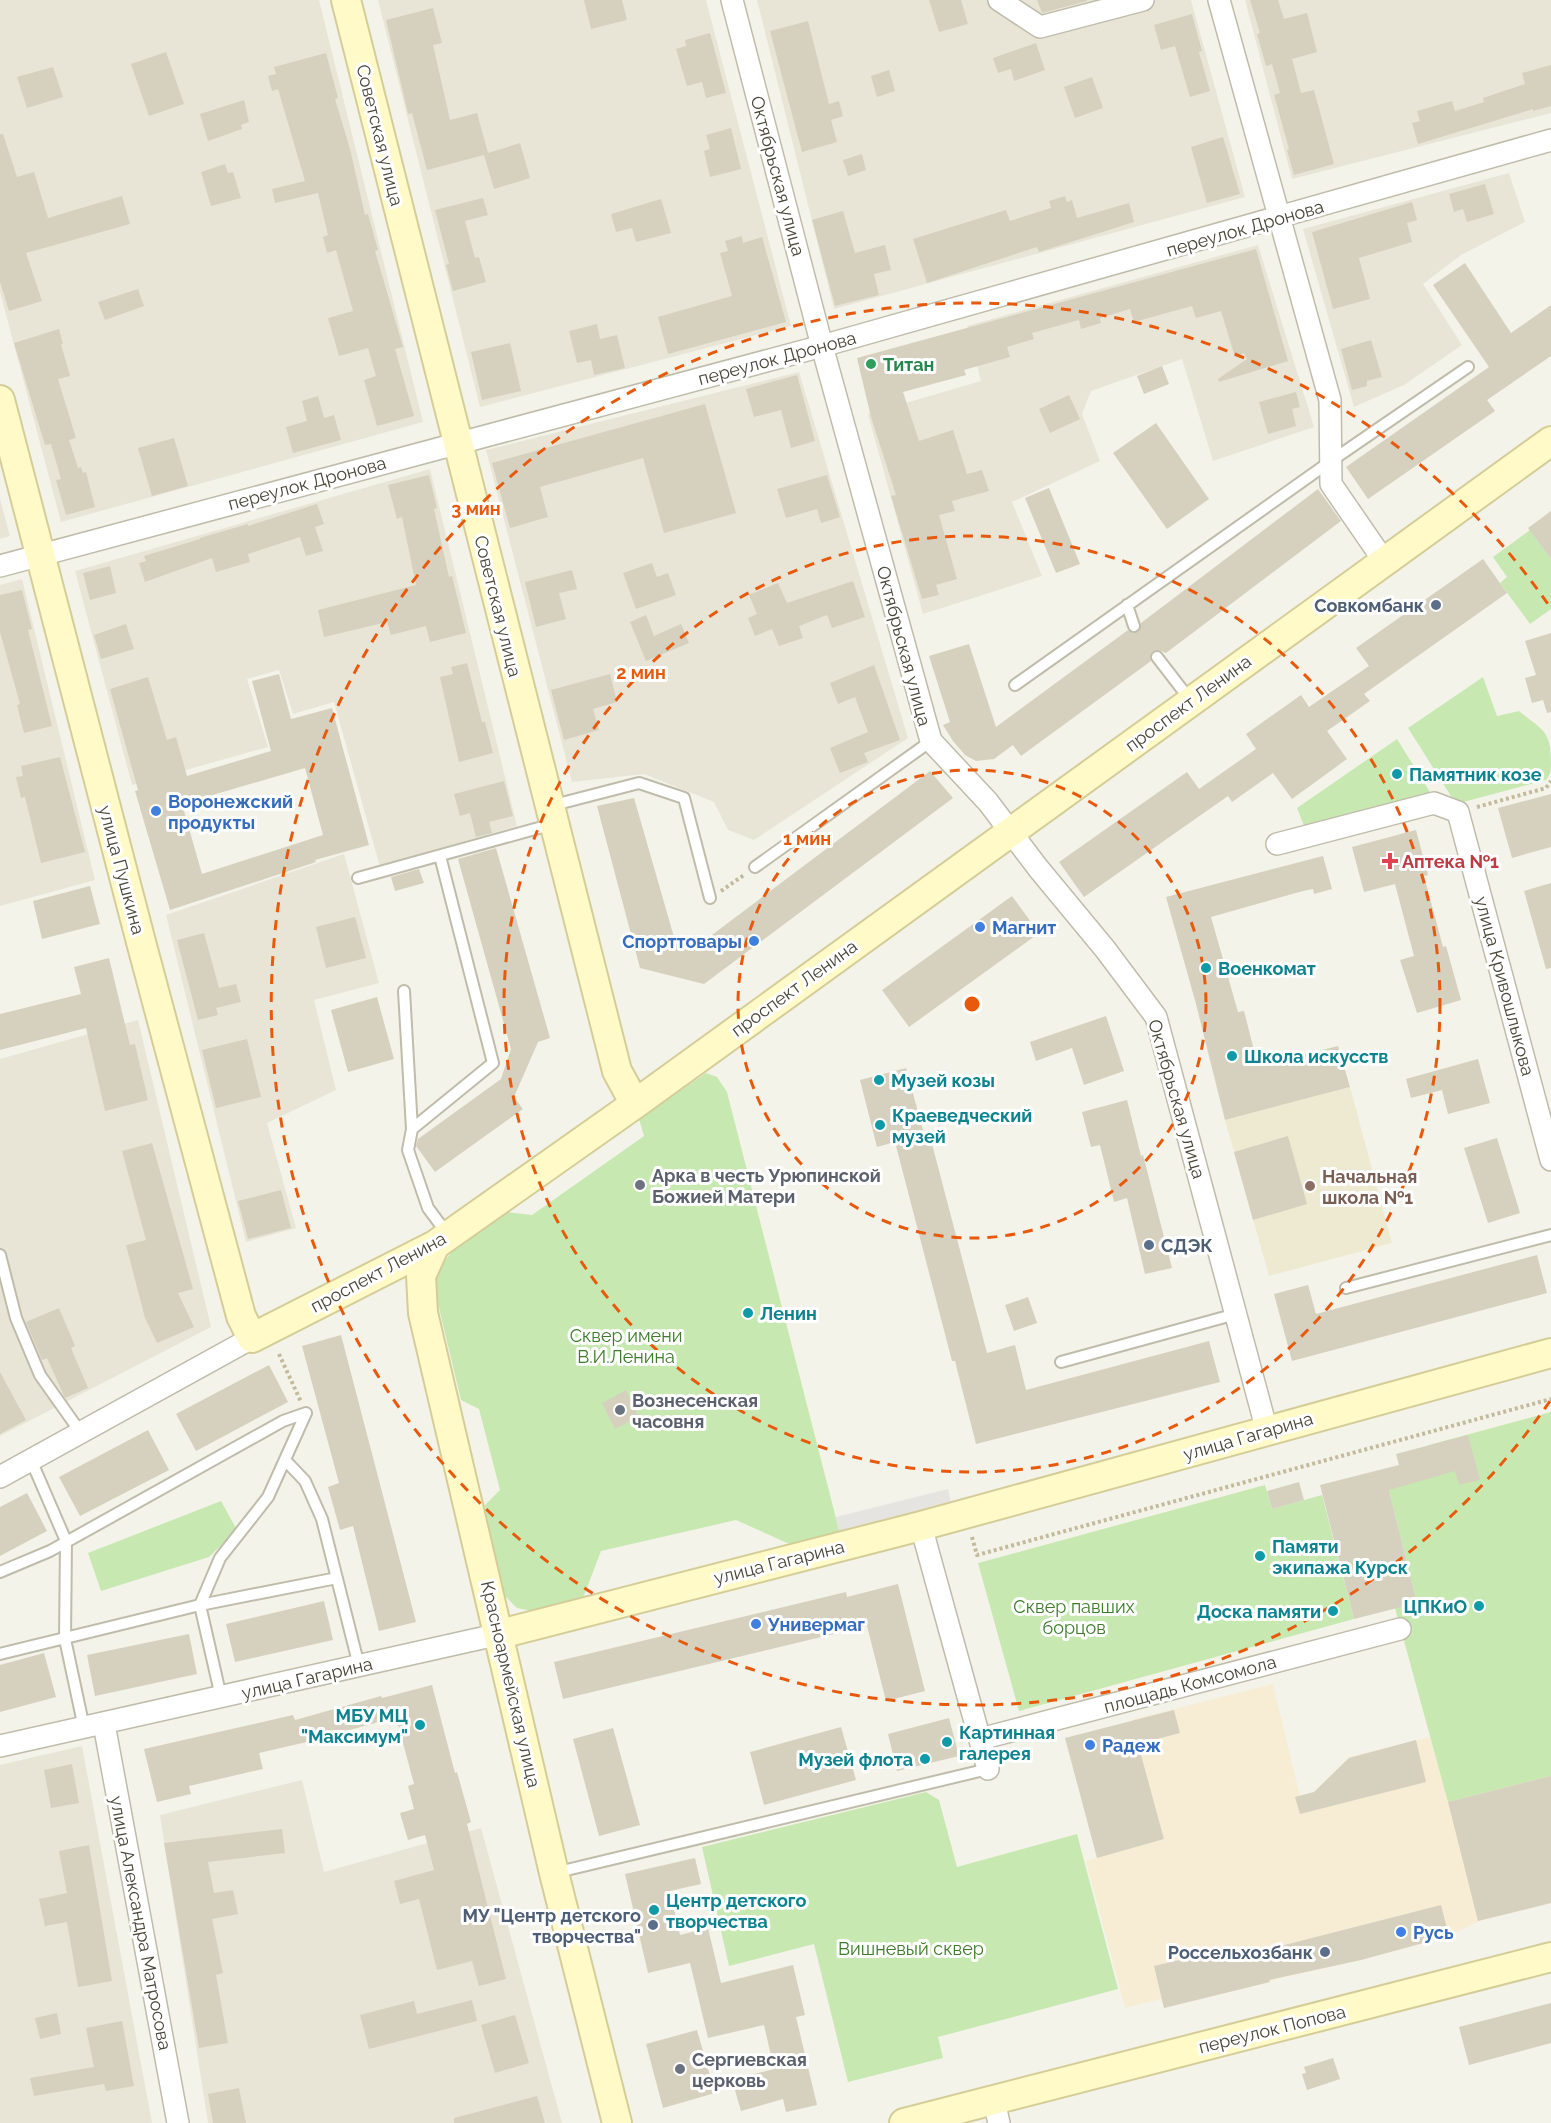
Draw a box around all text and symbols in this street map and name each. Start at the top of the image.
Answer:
street label: Советская улица [352,62,408,208]
street label: Октябрьская улица [747,94,809,258]
street label: переулок Дронова [1164,195,1326,261]
street label: переулок Дронова [696,327,858,389]
place label: Титан [883,354,934,375]
marker: Титан [864,357,878,371]
street label: переулок Дронова [226,452,388,514]
text: 3 мин [451,498,501,519]
street label: Советская улица [470,533,526,679]
street label: Октябрьская улица [873,564,935,728]
place label: Совкомбанк [1314,595,1424,616]
marker: Совкомбанк [1429,598,1443,612]
street label: проспект Ленина [1121,650,1255,756]
text: 2 мин [616,662,666,683]
place label: Памятник козе [1409,764,1542,785]
marker: Памятник козе [1390,767,1404,781]
place label: Воронежский продукты [168,791,293,833]
street label: улица Пушкина [95,803,149,937]
marker: Воронежский продукты [149,804,163,818]
text: 1 мин [783,828,831,849]
place label: Аптека №1 [1402,851,1499,872]
marker: Аптека №1 [1383,854,1397,868]
street label: улица Кривошлыкова [1471,894,1539,1078]
place label: Магнит [992,917,1056,938]
marker: Магнит [973,920,987,934]
place label: Спорттовары [622,931,742,952]
marker: Спорттовары [747,934,761,948]
street label: проспект Ленина [727,935,861,1041]
place label: Военкомат [1218,958,1316,979]
marker: Военкомат [1199,961,1213,975]
centre of rings [962,994,982,1014]
street label: Октябрьская улица [1144,1017,1210,1181]
place label: Школа искусств [1244,1046,1388,1067]
marker: Школа искусств [1225,1049,1239,1063]
place label: Музей козы [891,1070,995,1091]
marker: Музей козы [872,1073,886,1087]
place label: Краеведческий музей [892,1105,1032,1147]
marker: Краеведческий музей [873,1118,887,1132]
place label: Арка в честь Урюпинской Божией Матери [652,1165,881,1207]
place label: Начальная школа №1 [1322,1166,1417,1208]
marker: Арка в честь Урюпинской Божией Матери [633,1178,647,1192]
marker: Начальная школа №1 [1303,1179,1317,1193]
street label: проспект Ленина [307,1227,449,1317]
place label: СДЭК [1161,1235,1213,1256]
marker: СДЭК [1142,1238,1156,1252]
place label: Ленин [760,1303,817,1324]
marker: Ленин [741,1306,755,1320]
park label: Сквер имени В.И.Ленина [570,1325,682,1367]
place label: Вознесенская часовня [632,1390,758,1432]
marker: Вознесенская часовня [613,1403,627,1417]
street label: улица Гагарина [1181,1407,1315,1465]
street label: улица Гагарина [712,1536,846,1588]
place label: Памяти экипажа Курск [1272,1536,1408,1578]
marker: Памяти экипажа Курск [1253,1549,1267,1563]
street label: Красноармейская улица [477,1579,545,1789]
park label: Сквер павших борцов [1013,1596,1135,1638]
place label: ЦПКиО [1403,1596,1467,1617]
marker: ЦПКиО [1472,1599,1486,1613]
place label: Доска памяти [1197,1601,1321,1622]
marker: Доска памяти [1326,1604,1340,1618]
place label: Универмаг [767,1614,865,1635]
marker: Универмаг [749,1617,763,1631]
street label: площадь Комсомола [1101,1651,1279,1717]
street label: улица Гагарина [239,1653,375,1703]
place label: МБУ МЦ "Максимум" [301,1705,408,1747]
marker: МБУ МЦ "Максимум" [413,1718,427,1732]
place label: Картинная галерея [959,1722,1055,1764]
marker: Картинная галерея [940,1735,954,1749]
place label: Радеж [1102,1735,1162,1756]
marker: Радеж [1083,1738,1097,1752]
place label: Музей флота [798,1749,913,1770]
marker: Музей флота [918,1752,932,1766]
street label: улица Александра Матросова [106,1794,176,2052]
place label: Центр детского творчества [666,1890,806,1932]
marker: Центр детского творчества [647,1903,661,1917]
place label: МУ "Центр детского творчества" [462,1905,641,1947]
marker: МУ "Центр детского творчества" [646,1918,660,1932]
place label: Русь [1413,1922,1454,1943]
marker: Русь [1394,1925,1408,1939]
park label: Вишневый сквер [838,1938,984,1959]
place label: Россельхозбанк [1168,1942,1313,1963]
marker: Россельхозбанк [1318,1945,1332,1959]
street label: переулок Попова [1196,2001,1348,2057]
place label: Сергиевская церковь [692,2049,807,2091]
marker: Сергиевская церковь [673,2062,687,2076]

